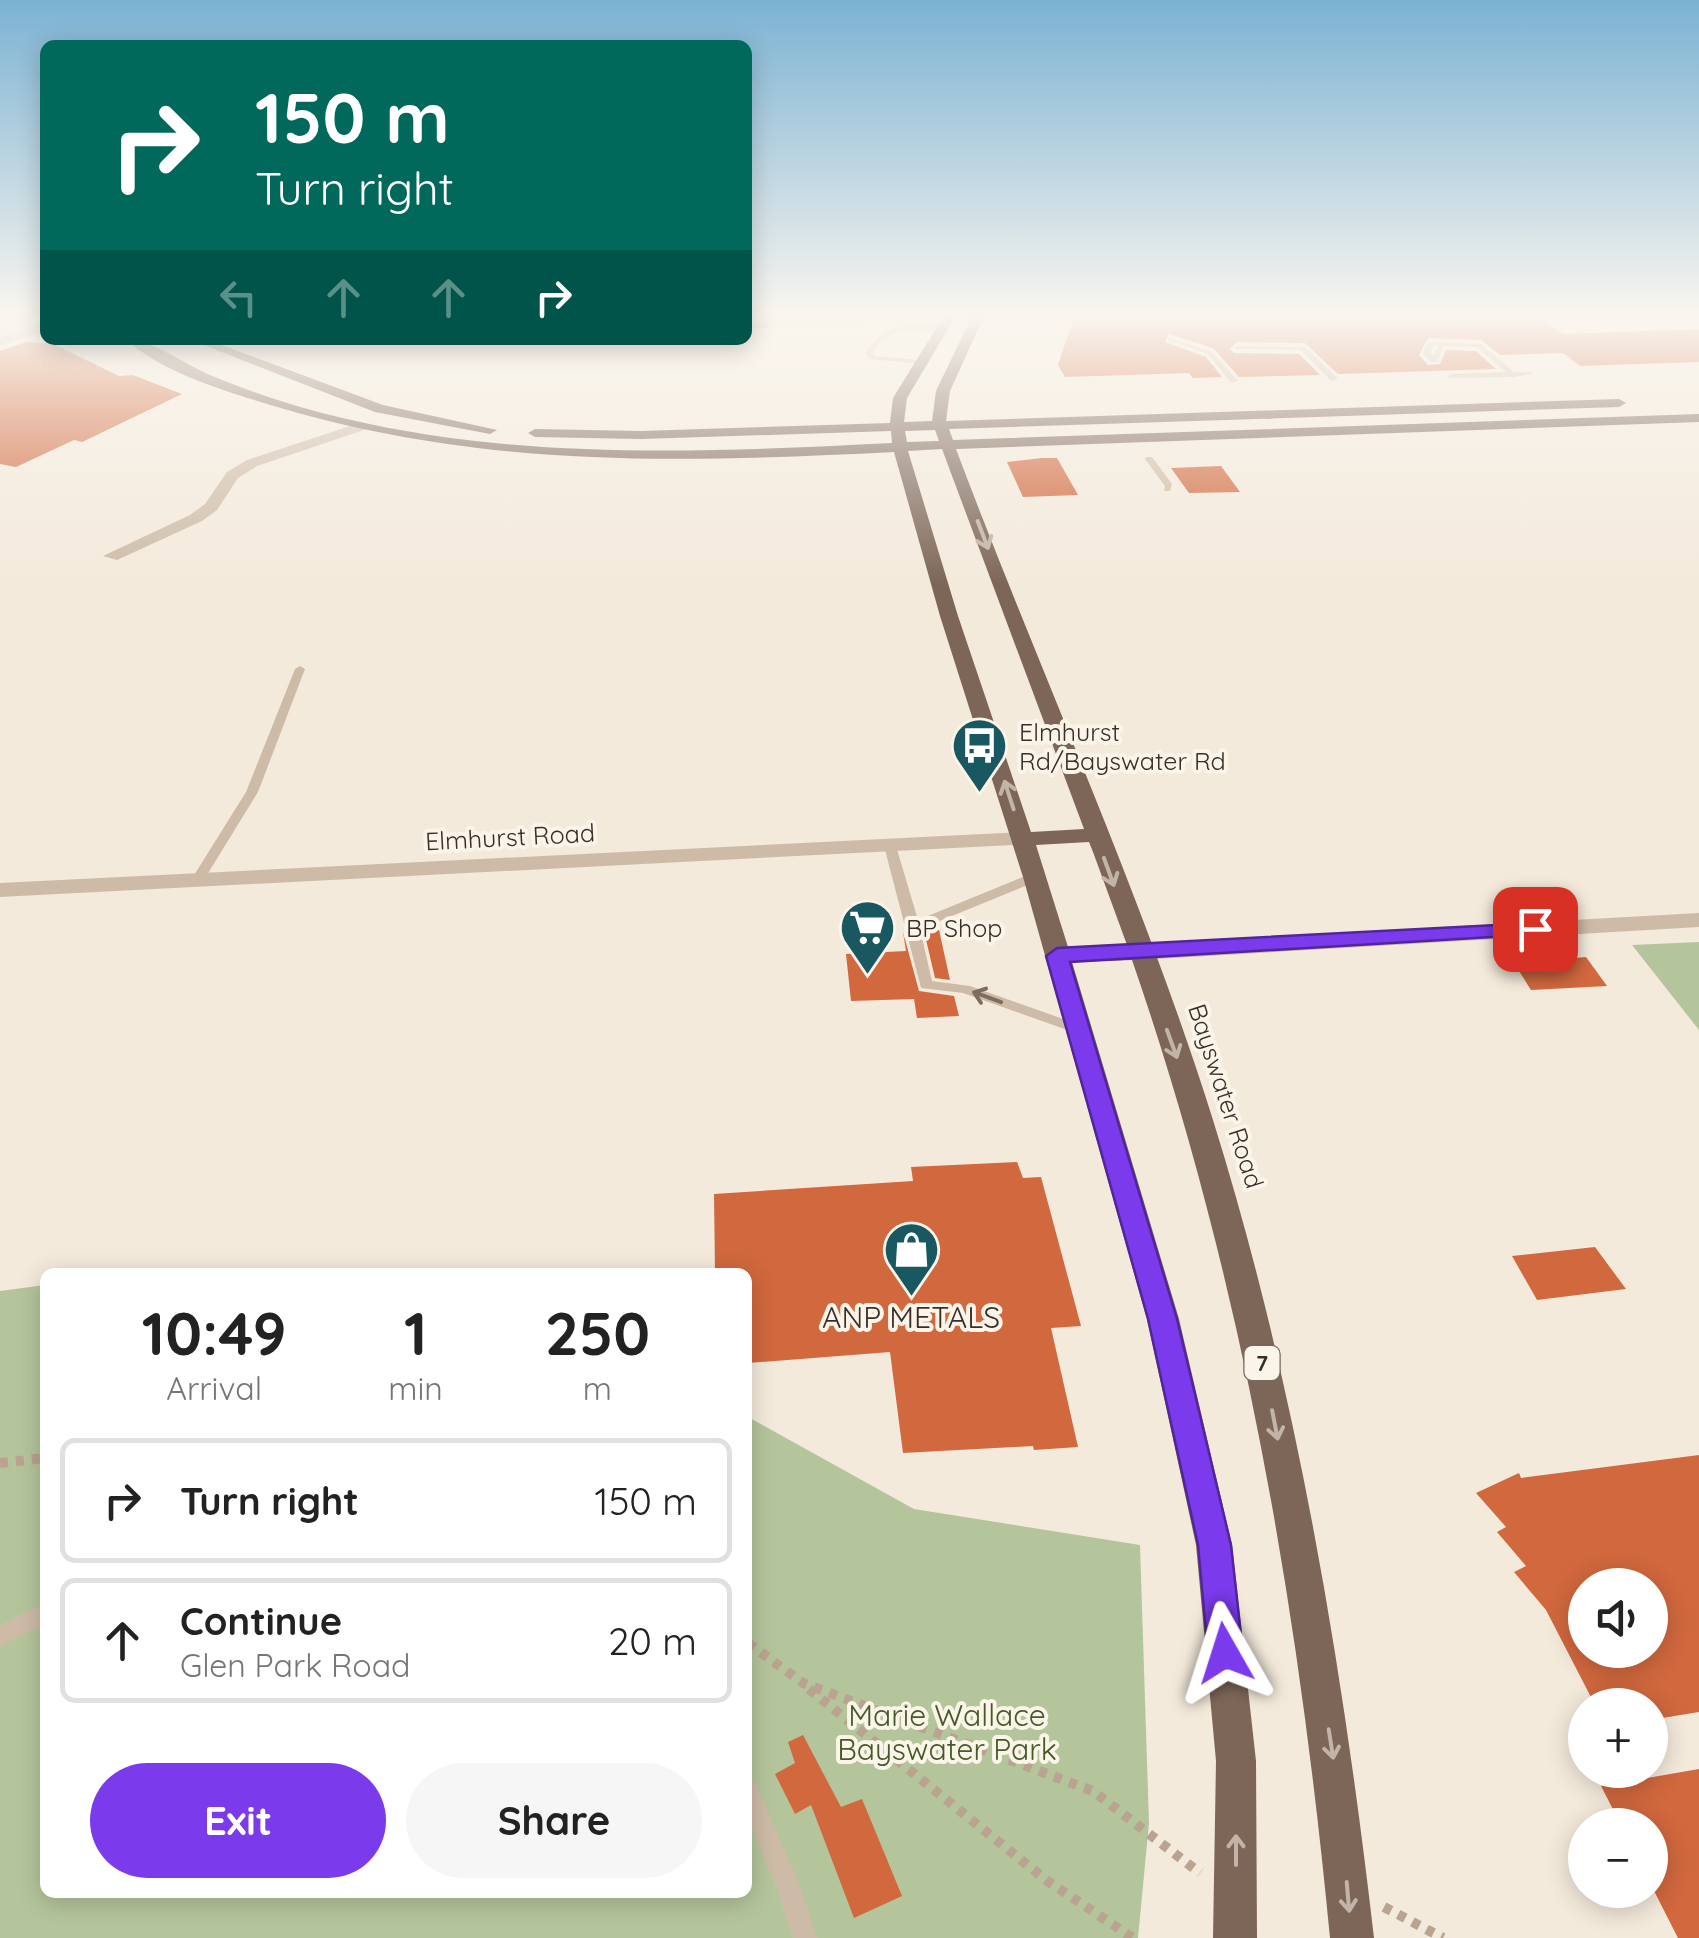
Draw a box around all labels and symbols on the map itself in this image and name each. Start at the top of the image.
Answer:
one-way arrow [975,519,993,549]
bus stop icon: Elmhurst Rd/Bayswater Rd [950,716,1010,795]
place label: Elmhurst Rd/Bayswater Rd [1019,716,1226,776]
one-way arrow [998,780,1016,812]
street label: Elmhurst Road [424,817,596,856]
one-way arrow [1101,856,1119,887]
pin [1493,887,1578,972]
supermarket icon: BP Shop [837,898,897,977]
place label: BP Shop [906,912,1003,943]
one-way arrow [972,986,1004,1004]
street label: Bayswater Road [1182,1000,1271,1192]
one-way arrow [1164,1027,1182,1059]
shop icon: ANP METALS [881,1220,941,1299]
place label: ANP METALS [822,1298,1000,1336]
road number: 7 [1244,1346,1280,1380]
one-way arrow [1266,1408,1285,1440]
position arrow [1173,1601,1277,1705]
park label: Marie Wallace Bayswater Park [837,1696,1057,1768]
one-way arrow [1323,1728,1341,1760]
one-way arrow [1226,1834,1246,1866]
one-way arrow [1338,1880,1357,1912]

